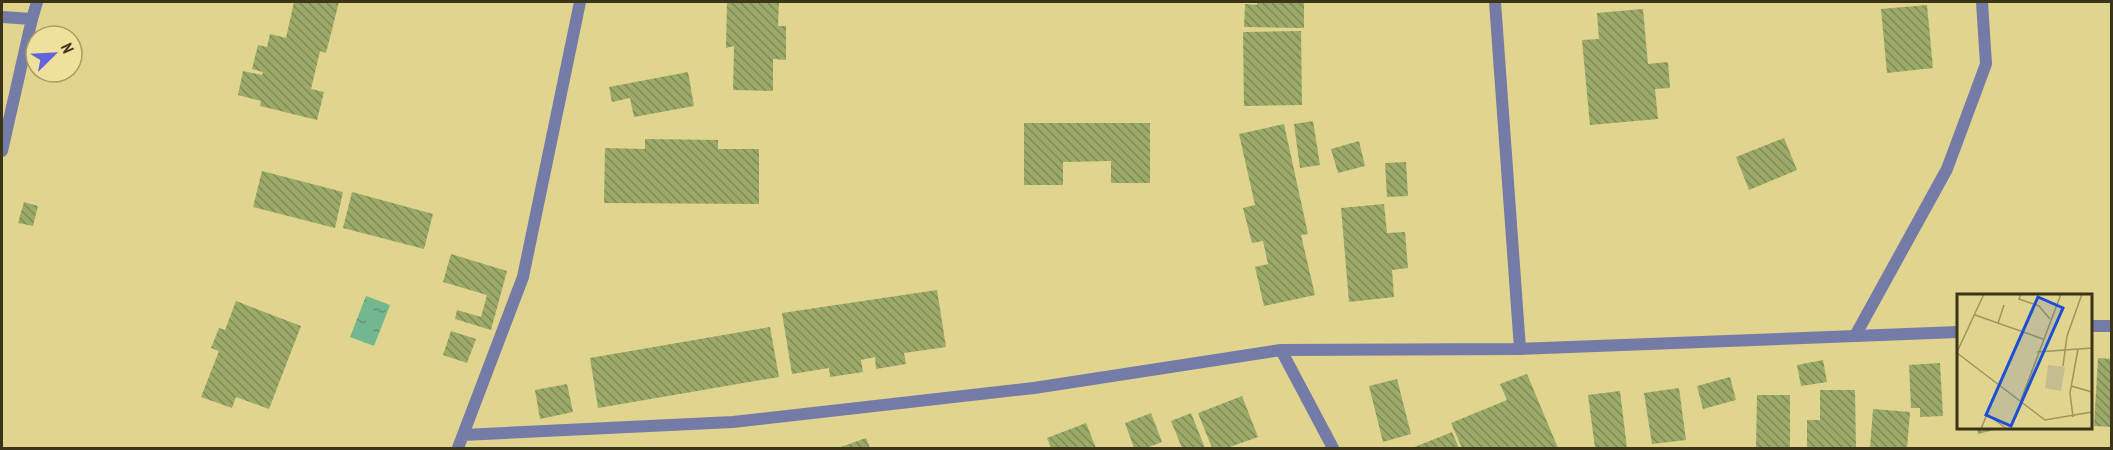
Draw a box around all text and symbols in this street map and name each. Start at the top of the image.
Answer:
north arrow [24,24,84,84]
text: N [57,40,79,56]
inset map [1957,294,2092,429]

